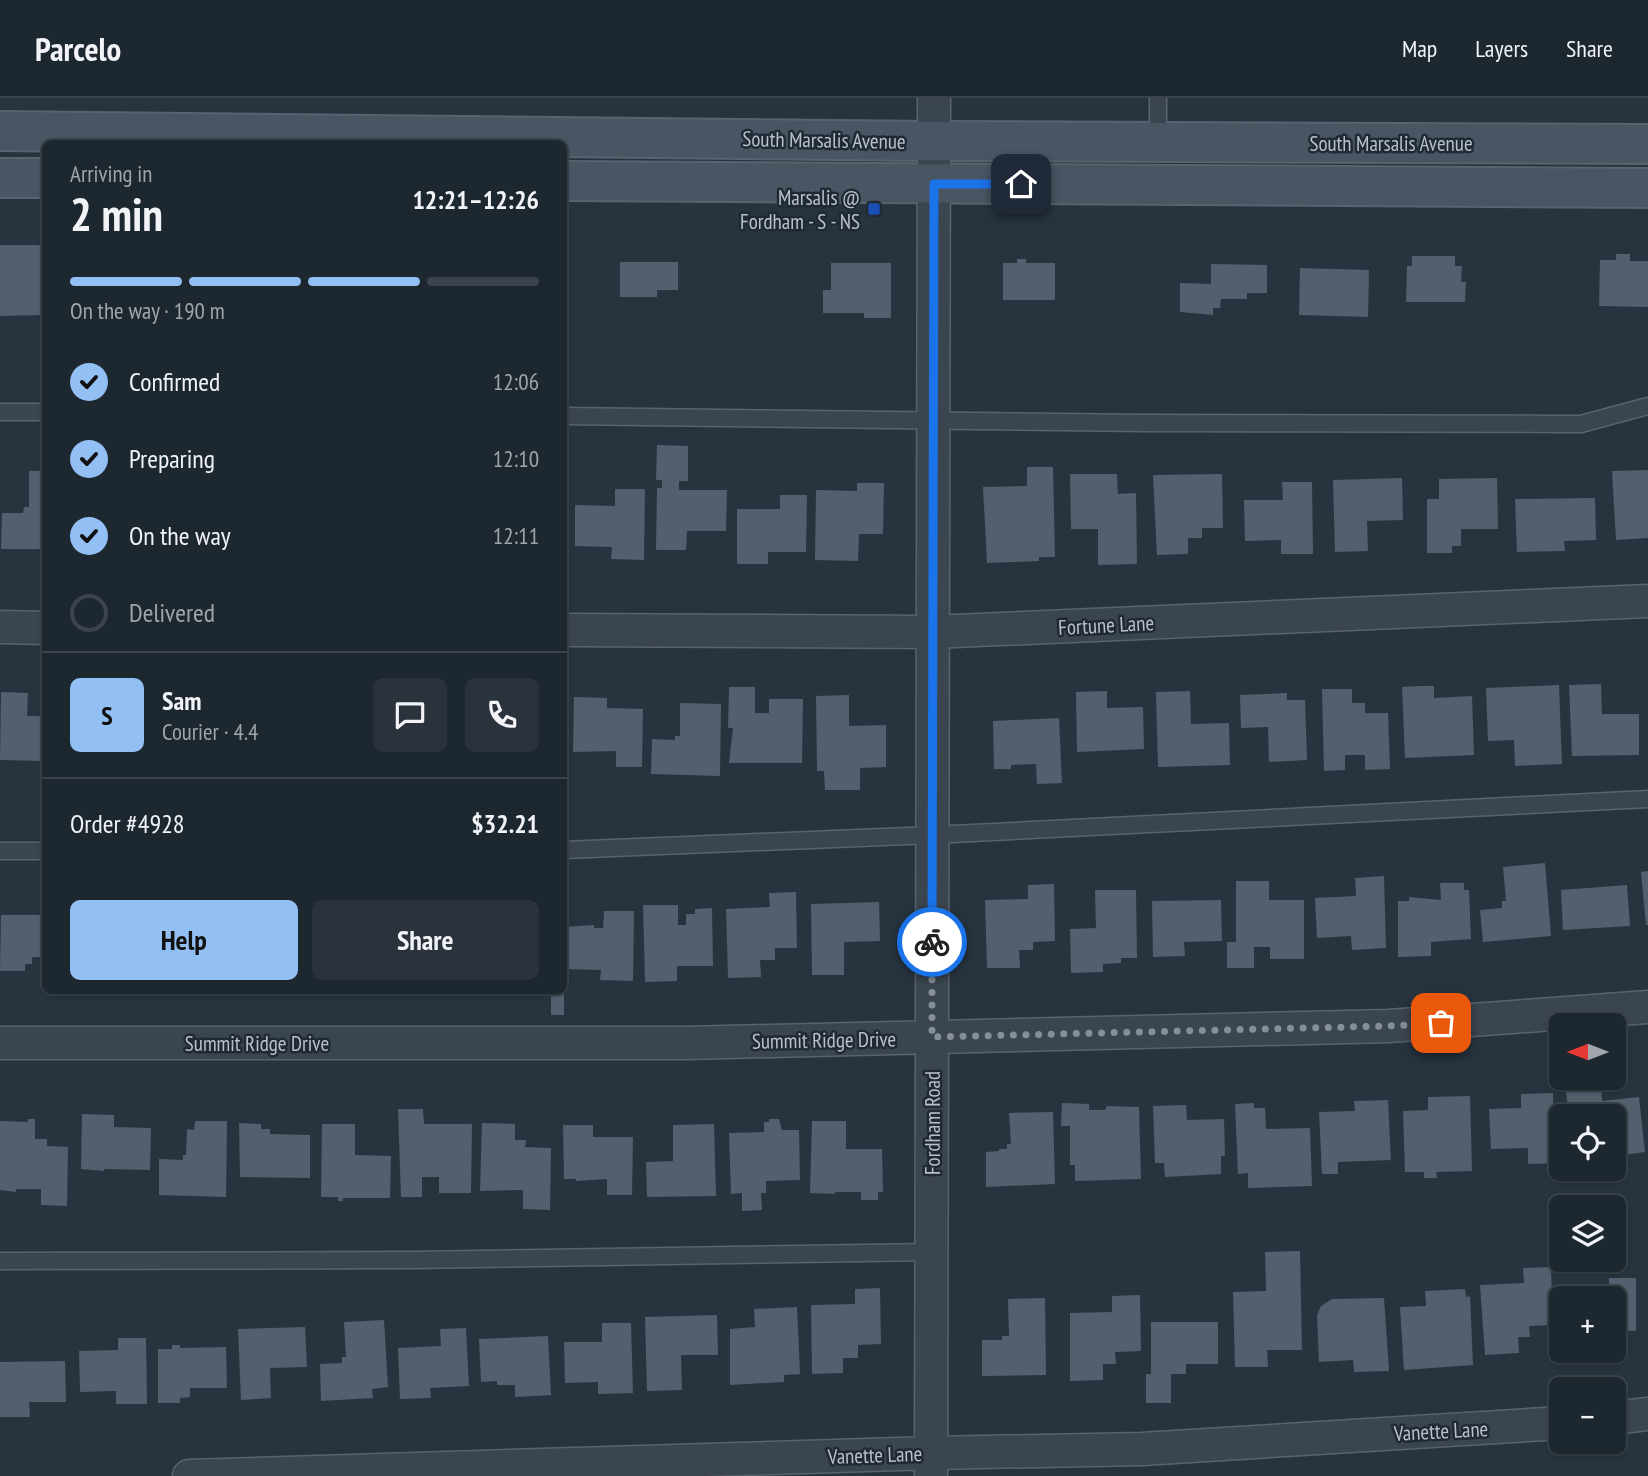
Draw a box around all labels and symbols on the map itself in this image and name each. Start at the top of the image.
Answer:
street label: South Marsalis Avenue [742,125,906,155]
street label: South Marsalis Avenue [1309,130,1473,157]
pin [991,154,1051,214]
place label: Marsalis @ Fordham - S - NS [740,184,860,235]
marker: Marsalis @ Fordham - S - NS [866,201,882,217]
street label: Fortune Lane [1057,609,1155,641]
courier [897,907,967,977]
pin [1411,993,1471,1053]
north arrow [1549,1013,1626,1090]
street label: Summit Ridge Drive [752,1025,896,1055]
street label: Summit Ridge Drive [185,1030,329,1057]
street label: Fordham Road [919,1071,946,1175]
street label: Vanette Lane [1392,1415,1489,1447]
street label: Vanette Lane [826,1440,923,1470]

